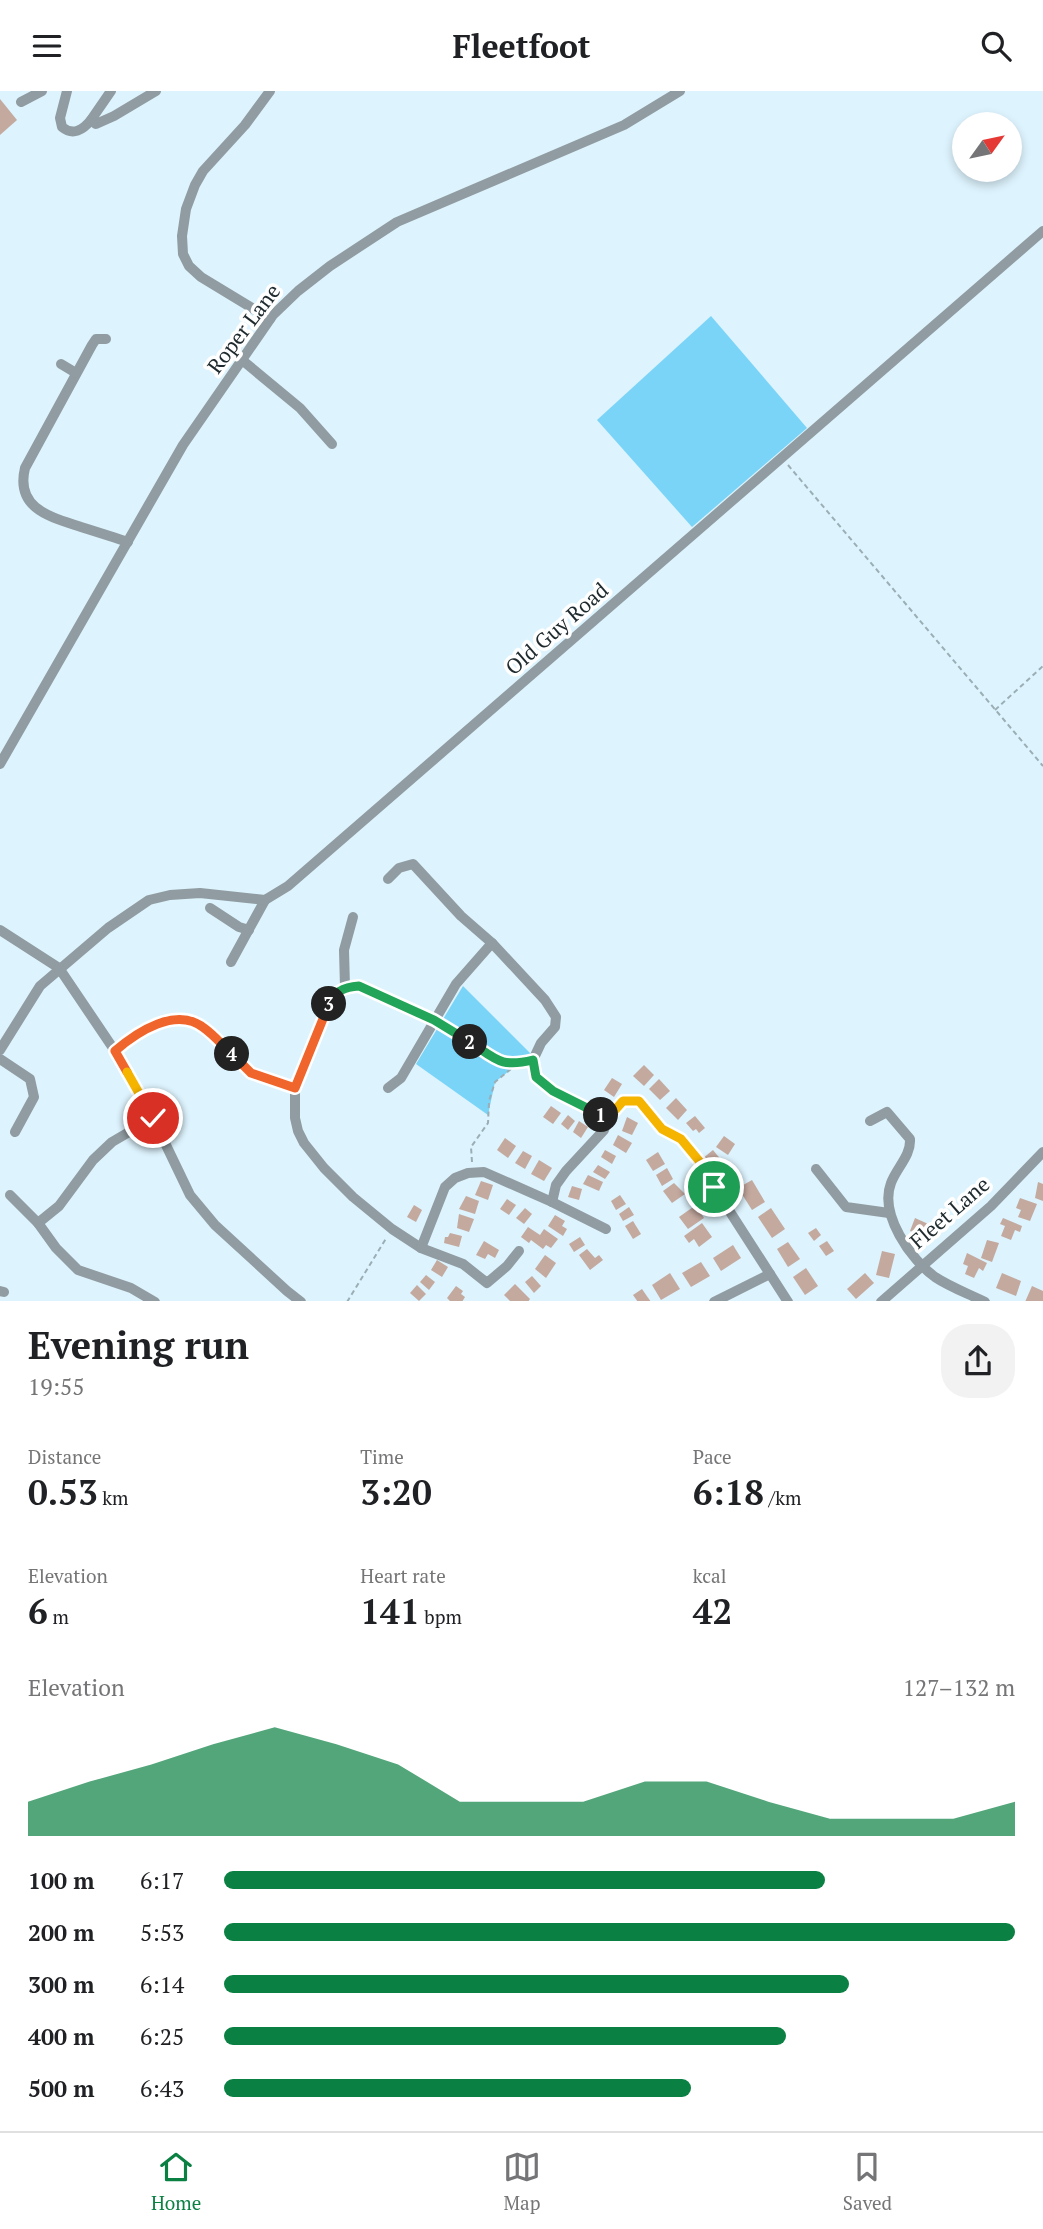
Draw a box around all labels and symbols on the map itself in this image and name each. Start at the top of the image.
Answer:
north arrow [952,112,1022,182]
street label: Roper Lane [200,278,286,379]
street label: Old Guy Road [499,576,614,681]
pin: 3 [312,986,346,1021]
pin: 2 [452,1025,488,1059]
pin: 4 [215,1037,250,1072]
pin [123,1088,183,1148]
pin: 1 [584,1097,618,1133]
pin [684,1157,744,1217]
street label: Fleet Lane [904,1170,995,1255]

